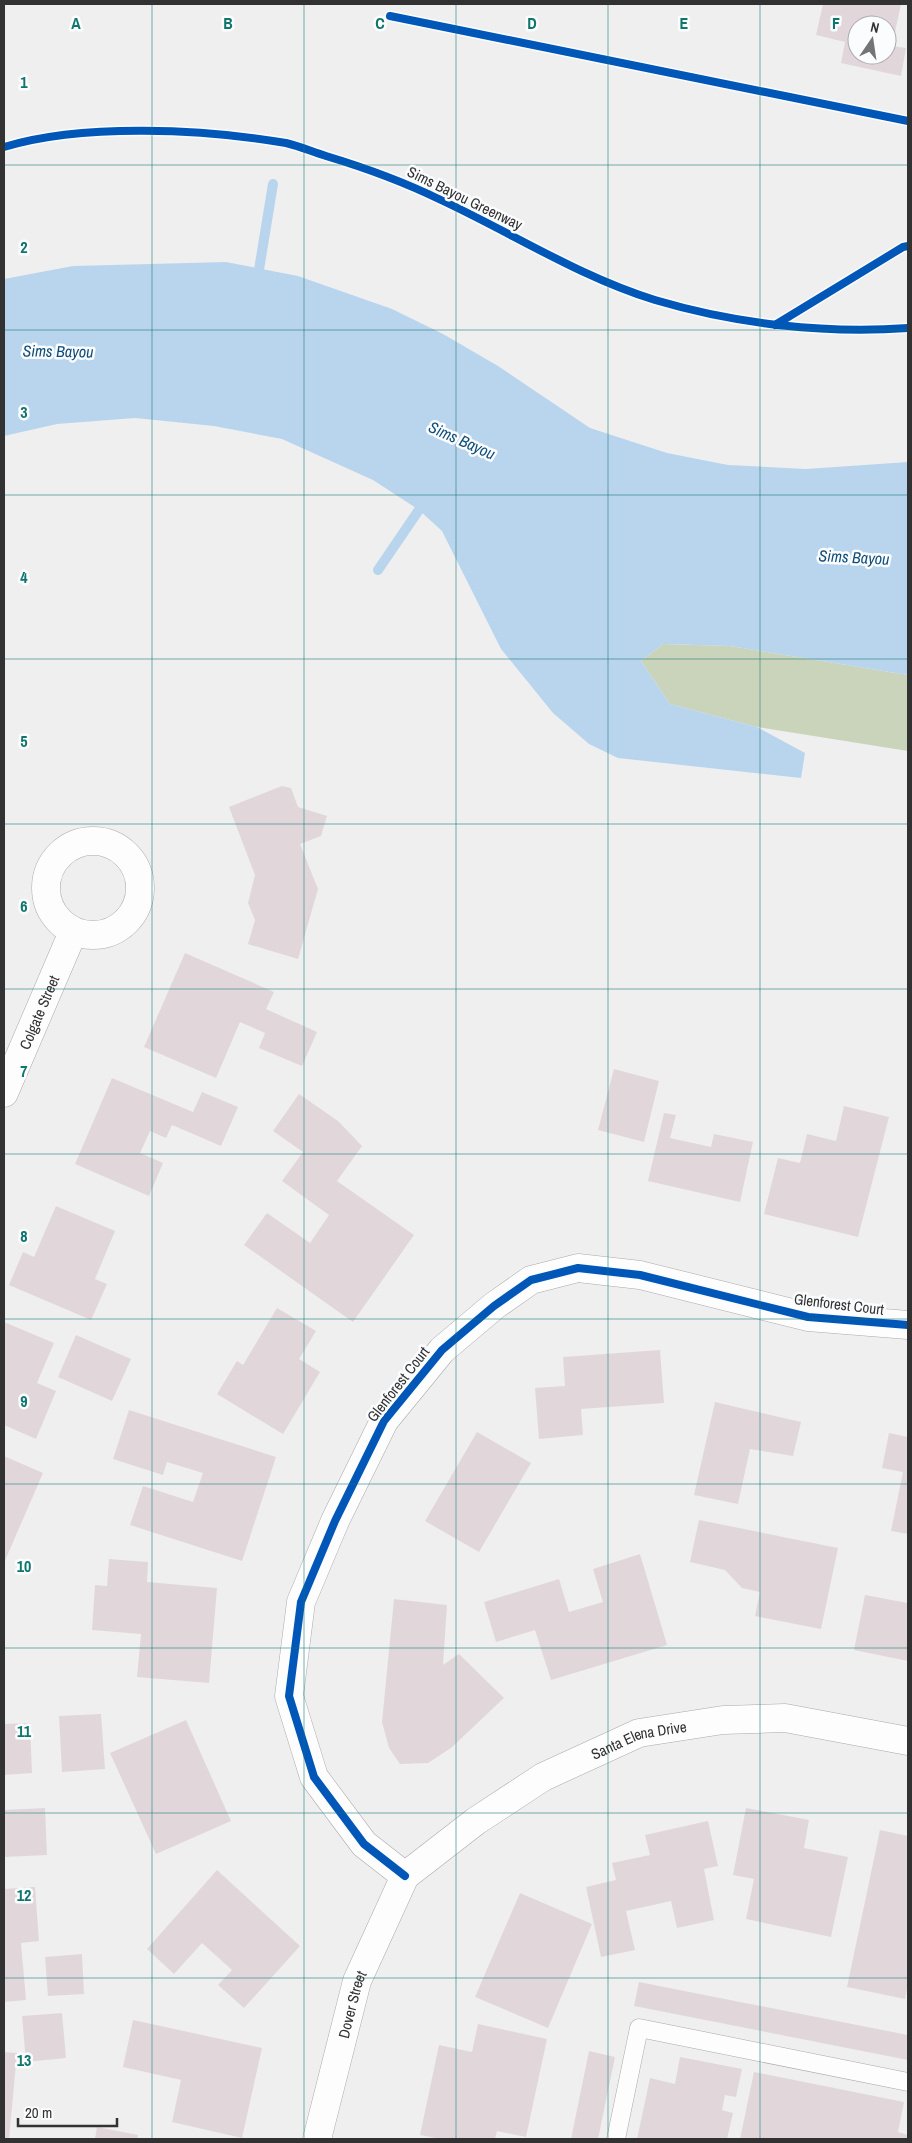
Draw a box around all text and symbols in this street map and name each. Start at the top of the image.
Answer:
text: A [71,12,81,34]
text: B [223,12,233,34]
text: C [375,12,385,34]
text: D [527,12,537,34]
text: E [680,12,689,34]
text: F [832,12,840,34]
north arrow [847,15,897,65]
text: N [869,18,881,37]
text: 1 [20,71,28,93]
street label: Sims Bayou Greenway [404,161,527,235]
text: 2 [20,236,28,258]
water label: Sims Bayou [22,339,94,363]
text: 3 [20,401,28,423]
water label: Sims Bayou [425,416,499,464]
water label: Sims Bayou [818,544,890,570]
text: 4 [20,566,28,588]
text: 5 [20,730,28,752]
text: 6 [20,895,28,917]
street label: Colgate Street [14,971,64,1052]
text: 7 [20,1060,28,1082]
text: 8 [20,1225,28,1247]
street label: Glenforest Court [793,1288,886,1320]
street label: Glenforest Court [362,1342,434,1426]
text: 9 [20,1390,28,1412]
text: 10 [17,1555,31,1577]
street label: Santa Elena Drive [587,1715,688,1764]
text: 11 [17,1720,32,1742]
text: 12 [17,1884,31,1906]
street label: Dover Street [332,1966,371,2040]
text: 13 [17,2049,31,2071]
scale bar [18,2096,116,2128]
text: 20 m [25,2102,52,2123]

